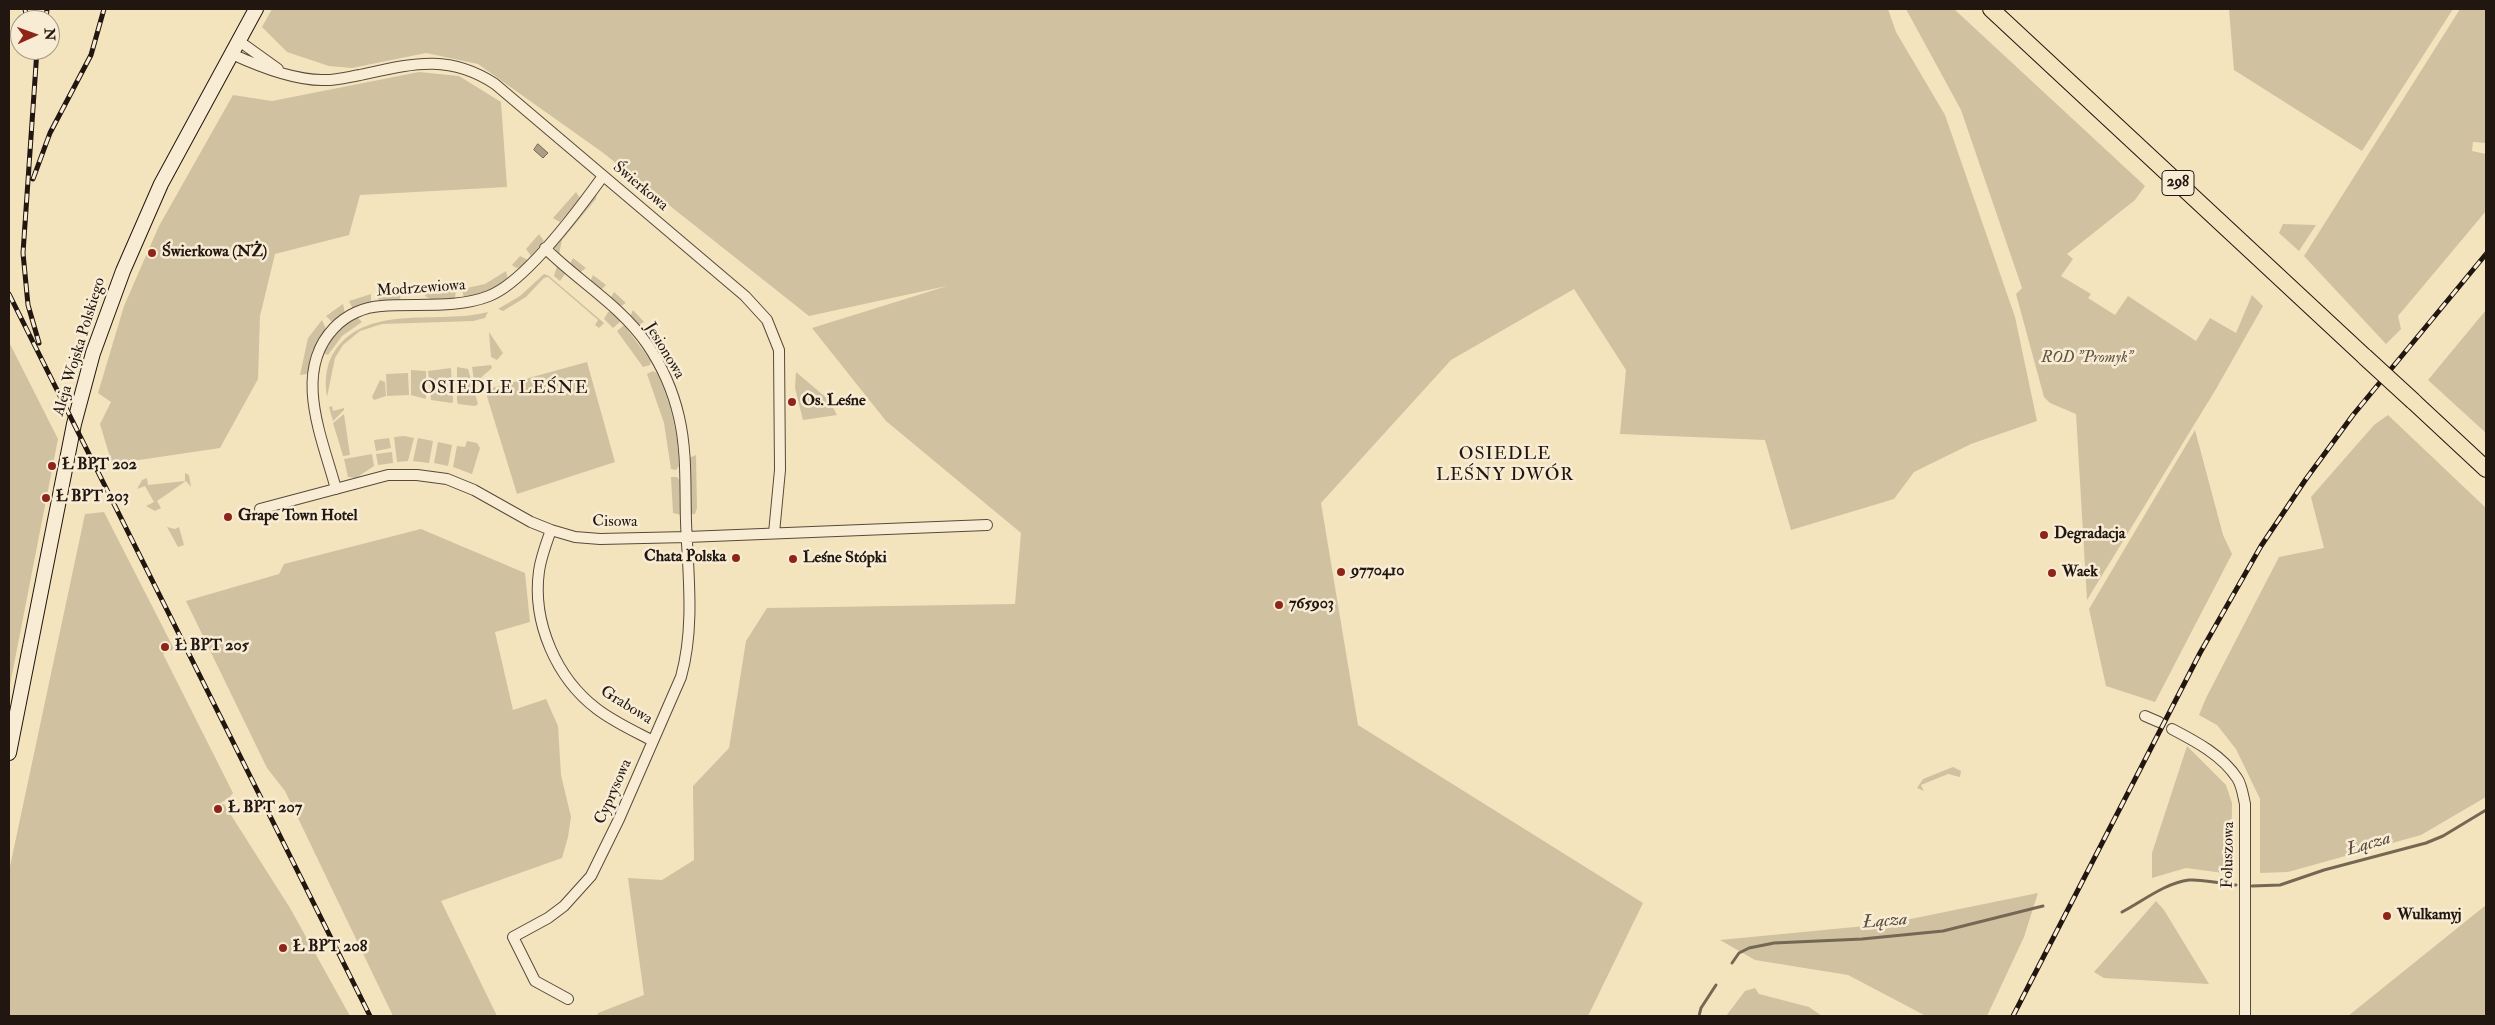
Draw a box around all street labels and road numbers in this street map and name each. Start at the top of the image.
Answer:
street label: Świerkowa [608,158,672,216]
road number: 298 [2162,170,2194,196]
street label: Aleja Wojska Polskiego [50,275,110,419]
street label: Modrzewiowa [376,276,466,302]
street label: Jesionowa [640,319,688,383]
street label: Cisowa [592,513,638,533]
street label: Grabowa [596,683,656,729]
street label: Cyprysowa [591,757,637,827]
street label: Foluszowa [2219,821,2239,889]

